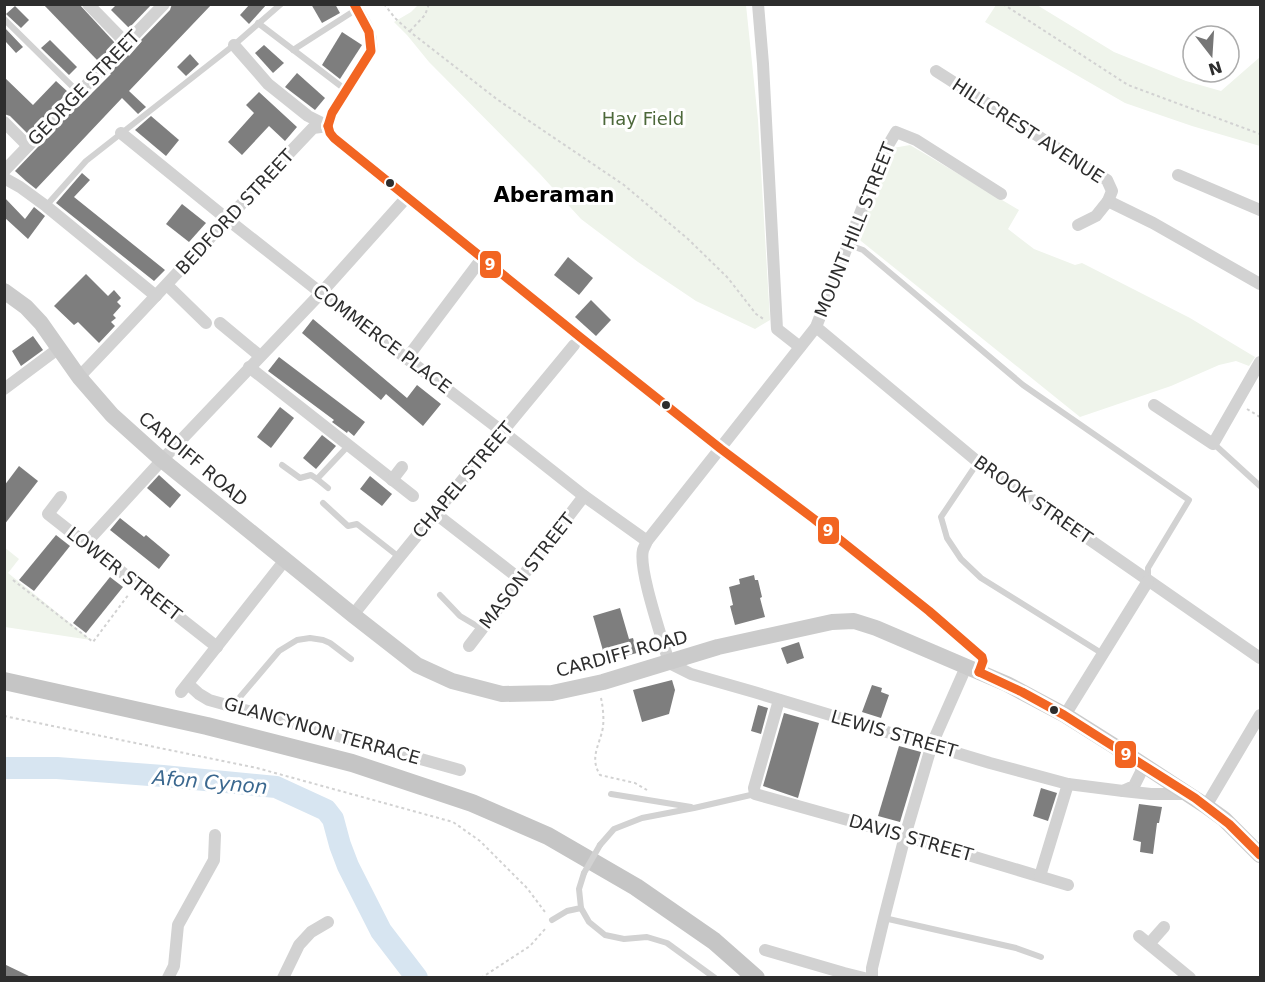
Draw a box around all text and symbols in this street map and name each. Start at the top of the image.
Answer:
north arrow [1181,24,1241,84]
street label: GEORGE STREET [23,25,145,150]
text: N [1206,57,1224,79]
street label: HILLCREST AVENUE [949,74,1108,187]
park label: Hay Field [602,108,684,129]
street label: MOUNT HILL STREET [810,139,900,320]
street label: BEDFORD STREET [171,144,299,278]
unlabelled marker [384,177,396,189]
district label: Aberaman [493,183,615,207]
line badge: 9 [479,250,502,279]
text: 9 [484,255,496,274]
street label: COMMERCE PLACE [309,280,456,397]
unlabelled marker [660,399,672,411]
street label: CARDIFF ROAD [135,407,252,510]
street label: CHAPEL STREET [408,417,518,542]
street label: BROOK STREET [970,451,1097,549]
street label: MASON STREET [475,508,579,633]
line badge: 9 [817,516,840,545]
text: 9 [822,521,834,540]
street label: LOWER STREET [63,522,187,625]
street label: CARDIFF ROAD [554,626,690,681]
street label: GLANCYNON TERRACE [222,692,423,769]
unlabelled marker [1048,704,1060,716]
street label: LEWIS STREET [829,705,961,762]
line badge: 9 [1114,740,1137,769]
text: 9 [1120,745,1132,764]
water label: Afon Cynon [149,765,269,799]
street label: DAVIS STREET [847,810,977,866]

